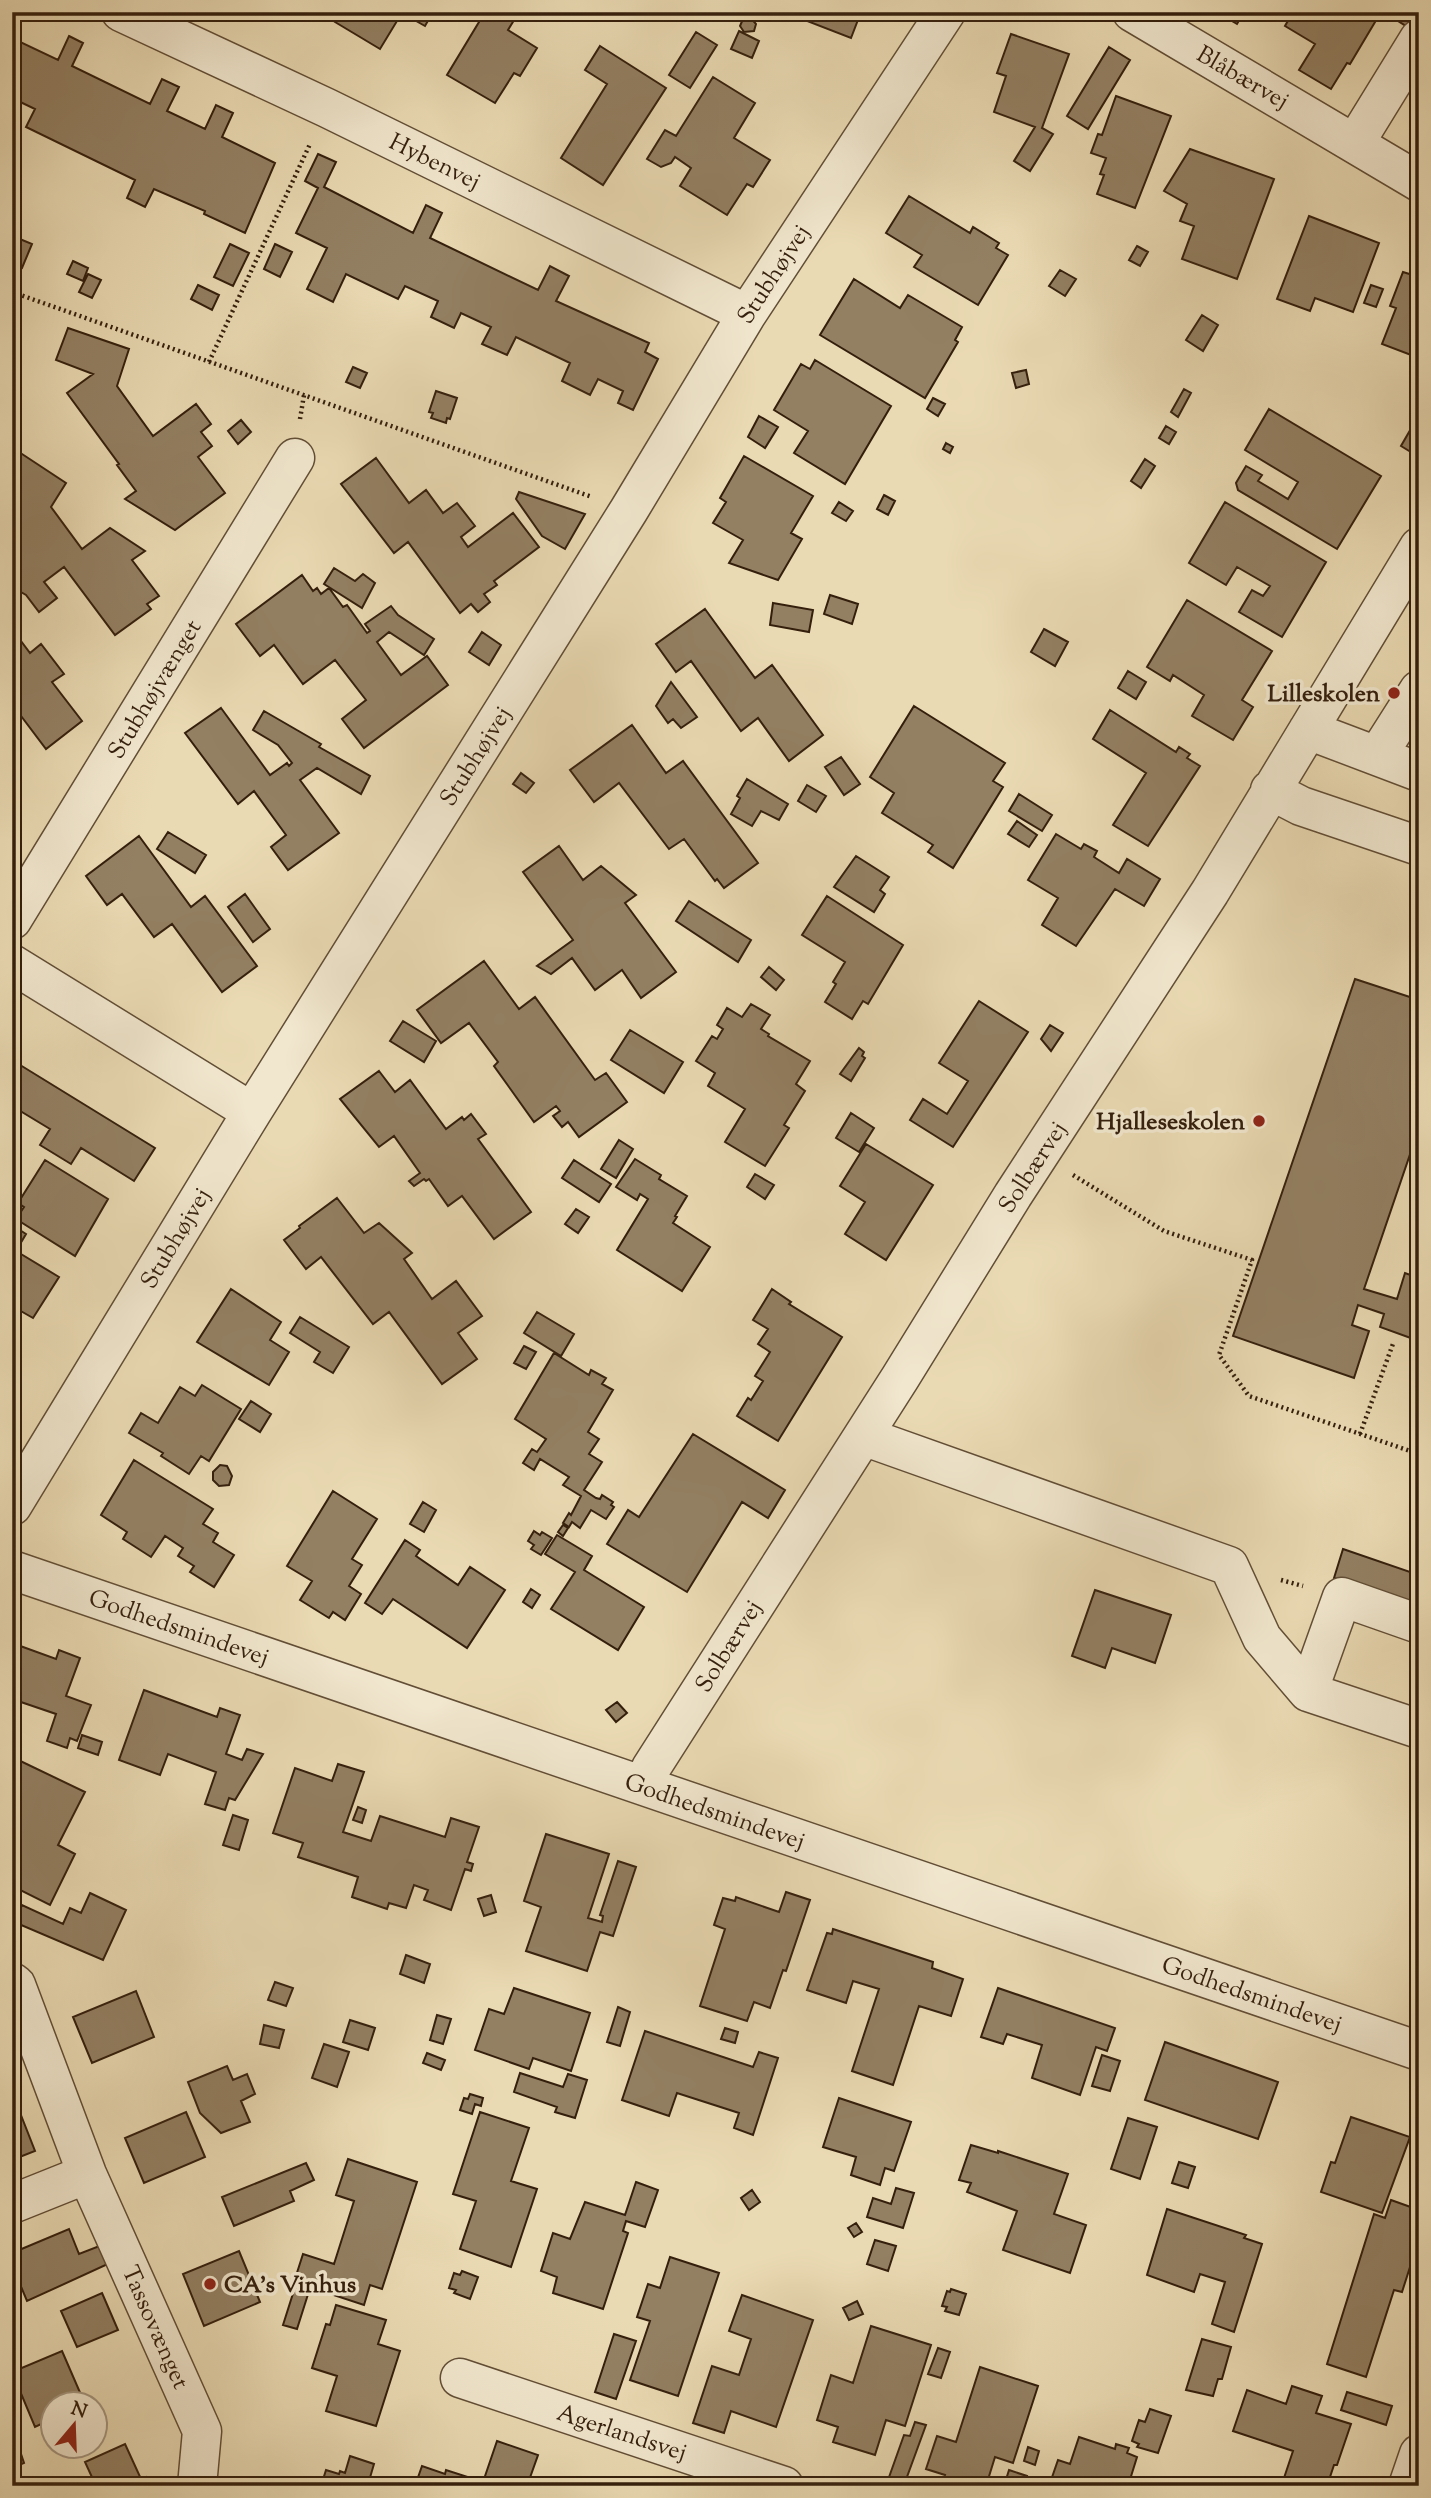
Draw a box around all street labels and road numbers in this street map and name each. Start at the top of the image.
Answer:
street label: Blåbærvej [1190,39,1294,119]
street label: Hybenvej [383,126,486,200]
street label: Stubhøjvej [730,219,819,331]
street label: Stubhøjvænget [101,614,211,766]
street label: Stubhøjvej [433,701,521,814]
street label: Solbærvej [991,1116,1076,1221]
street label: Stubhøjvej [133,1182,220,1296]
street label: Godhedsmindevej [84,1582,273,1676]
street label: Solbærvej [688,1594,771,1700]
street label: Godhedsmindevej [620,1766,809,1860]
street label: Godhedsmindevej [1157,1949,1346,2043]
street label: Tassovænget [112,2261,197,2395]
street label: Agerlandsvej [552,2397,691,2471]

